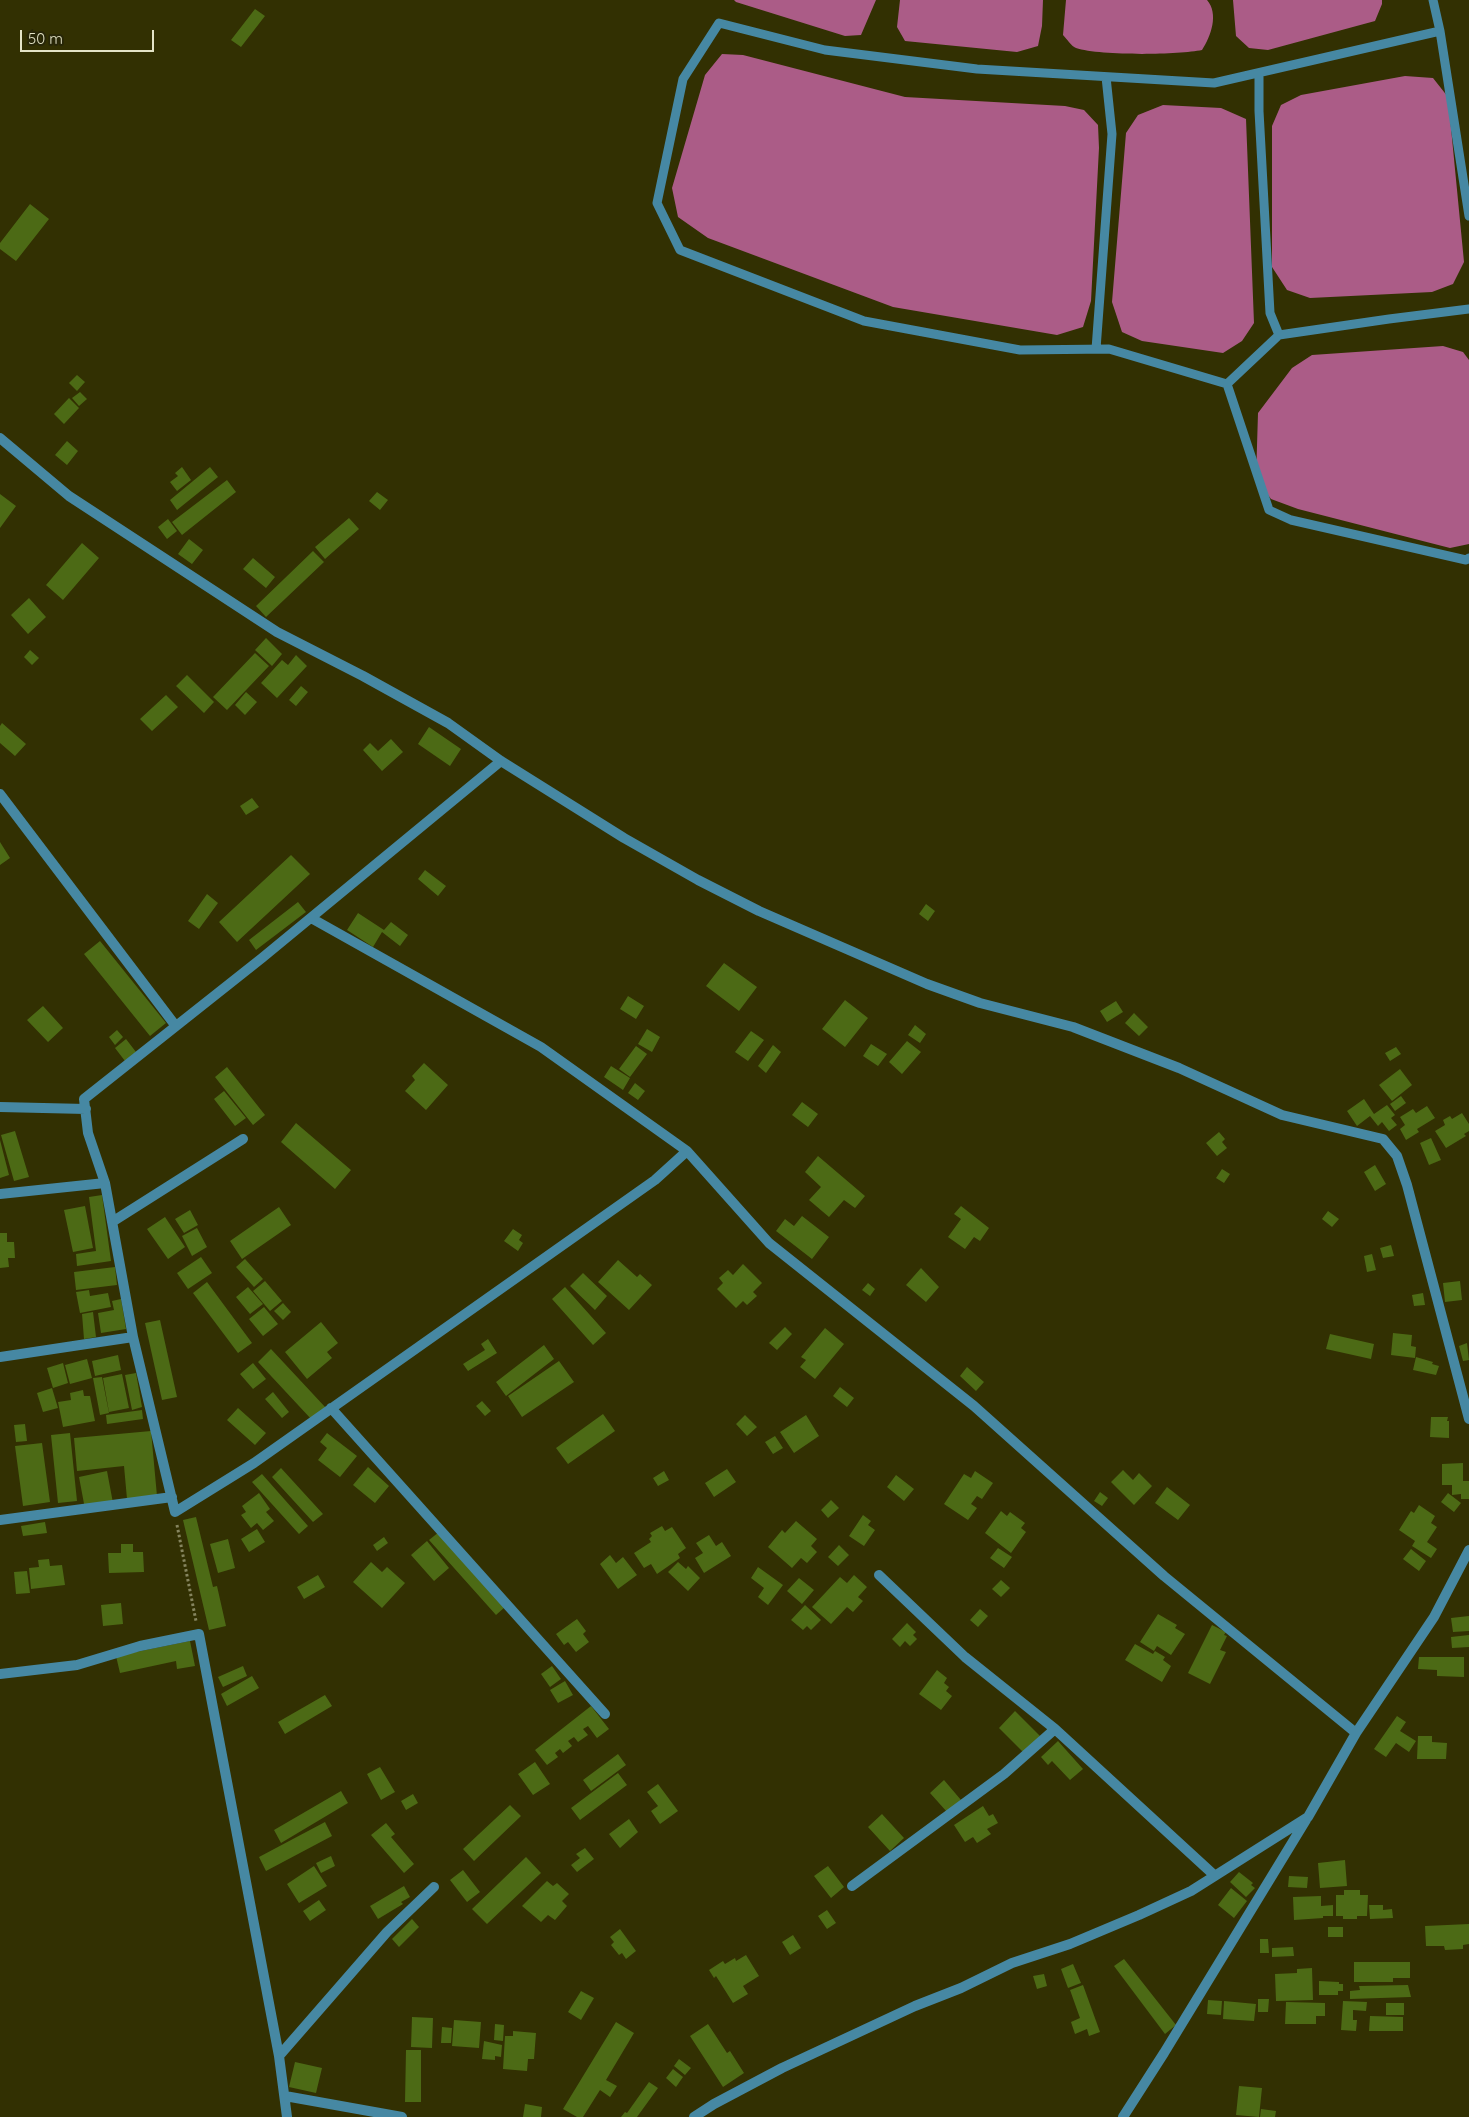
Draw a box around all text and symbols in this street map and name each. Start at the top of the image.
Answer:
scale bar [22,20,156,52]
text: 50 m [28,29,63,48]

